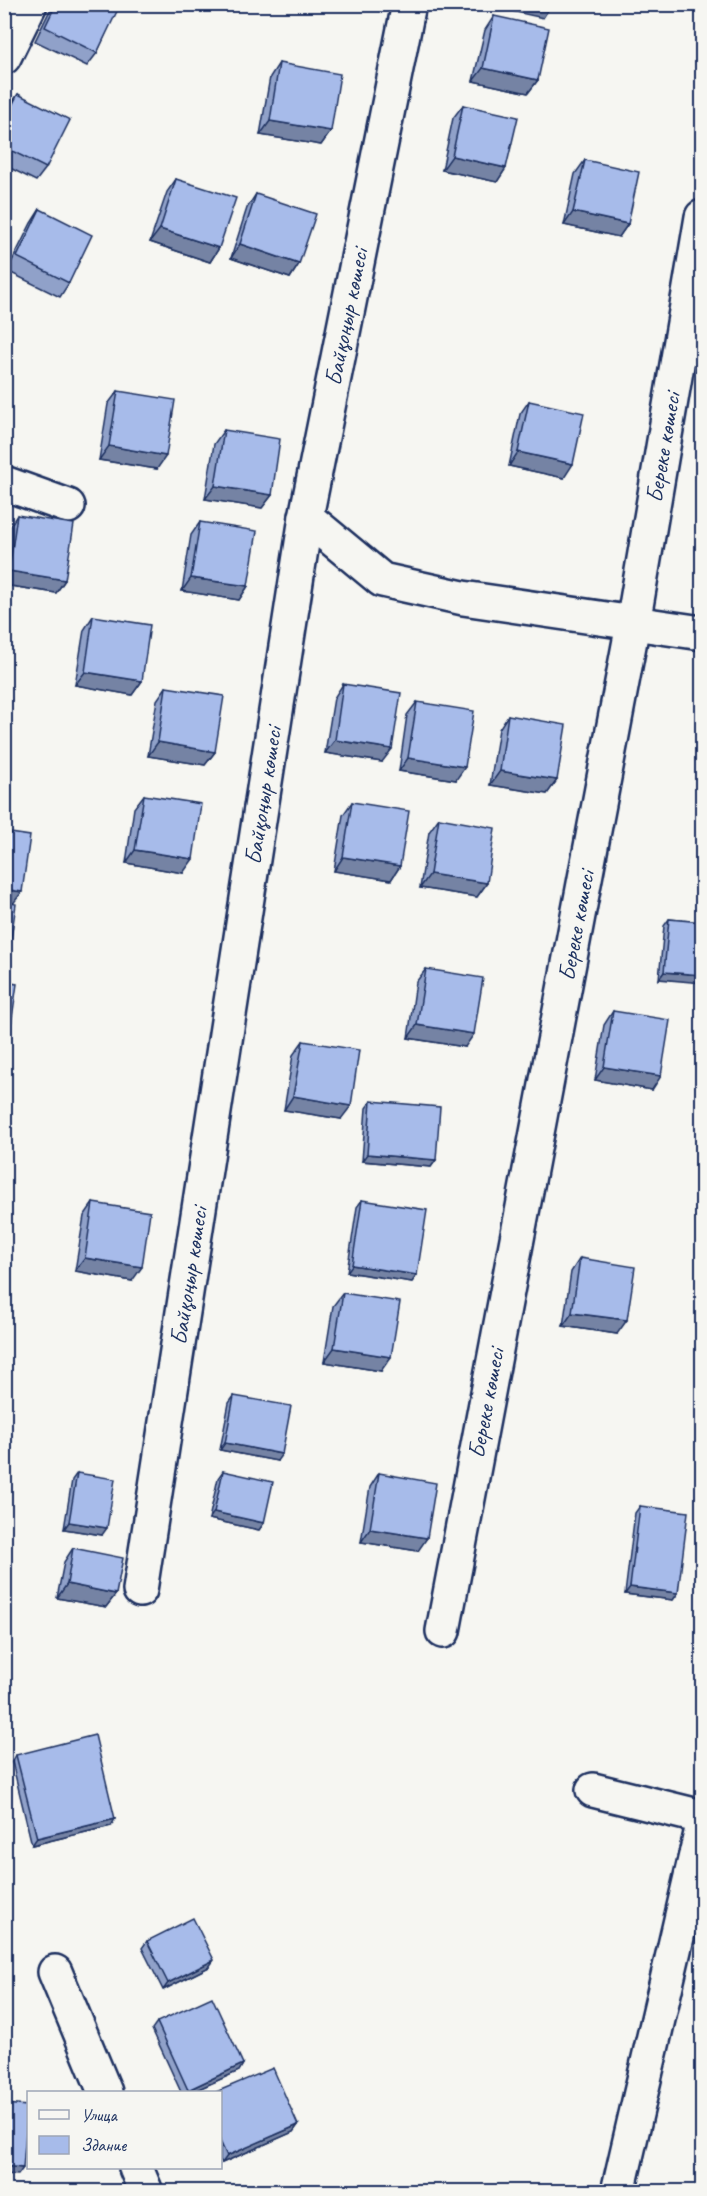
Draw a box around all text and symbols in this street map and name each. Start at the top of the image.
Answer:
street label: Байқоңыр көшесі [318,243,375,388]
street label: Береке көшесі [639,387,687,505]
street label: Байқоңыр көшесі [237,722,289,867]
street label: Береке көшесі [551,865,602,983]
street label: Байқоңыр көшесі [163,1202,214,1347]
street label: Береке көшесі [461,1343,512,1461]
legend [27,2091,222,2169]
text: Улица [81,2104,118,2126]
text: Здание [81,2134,127,2156]

